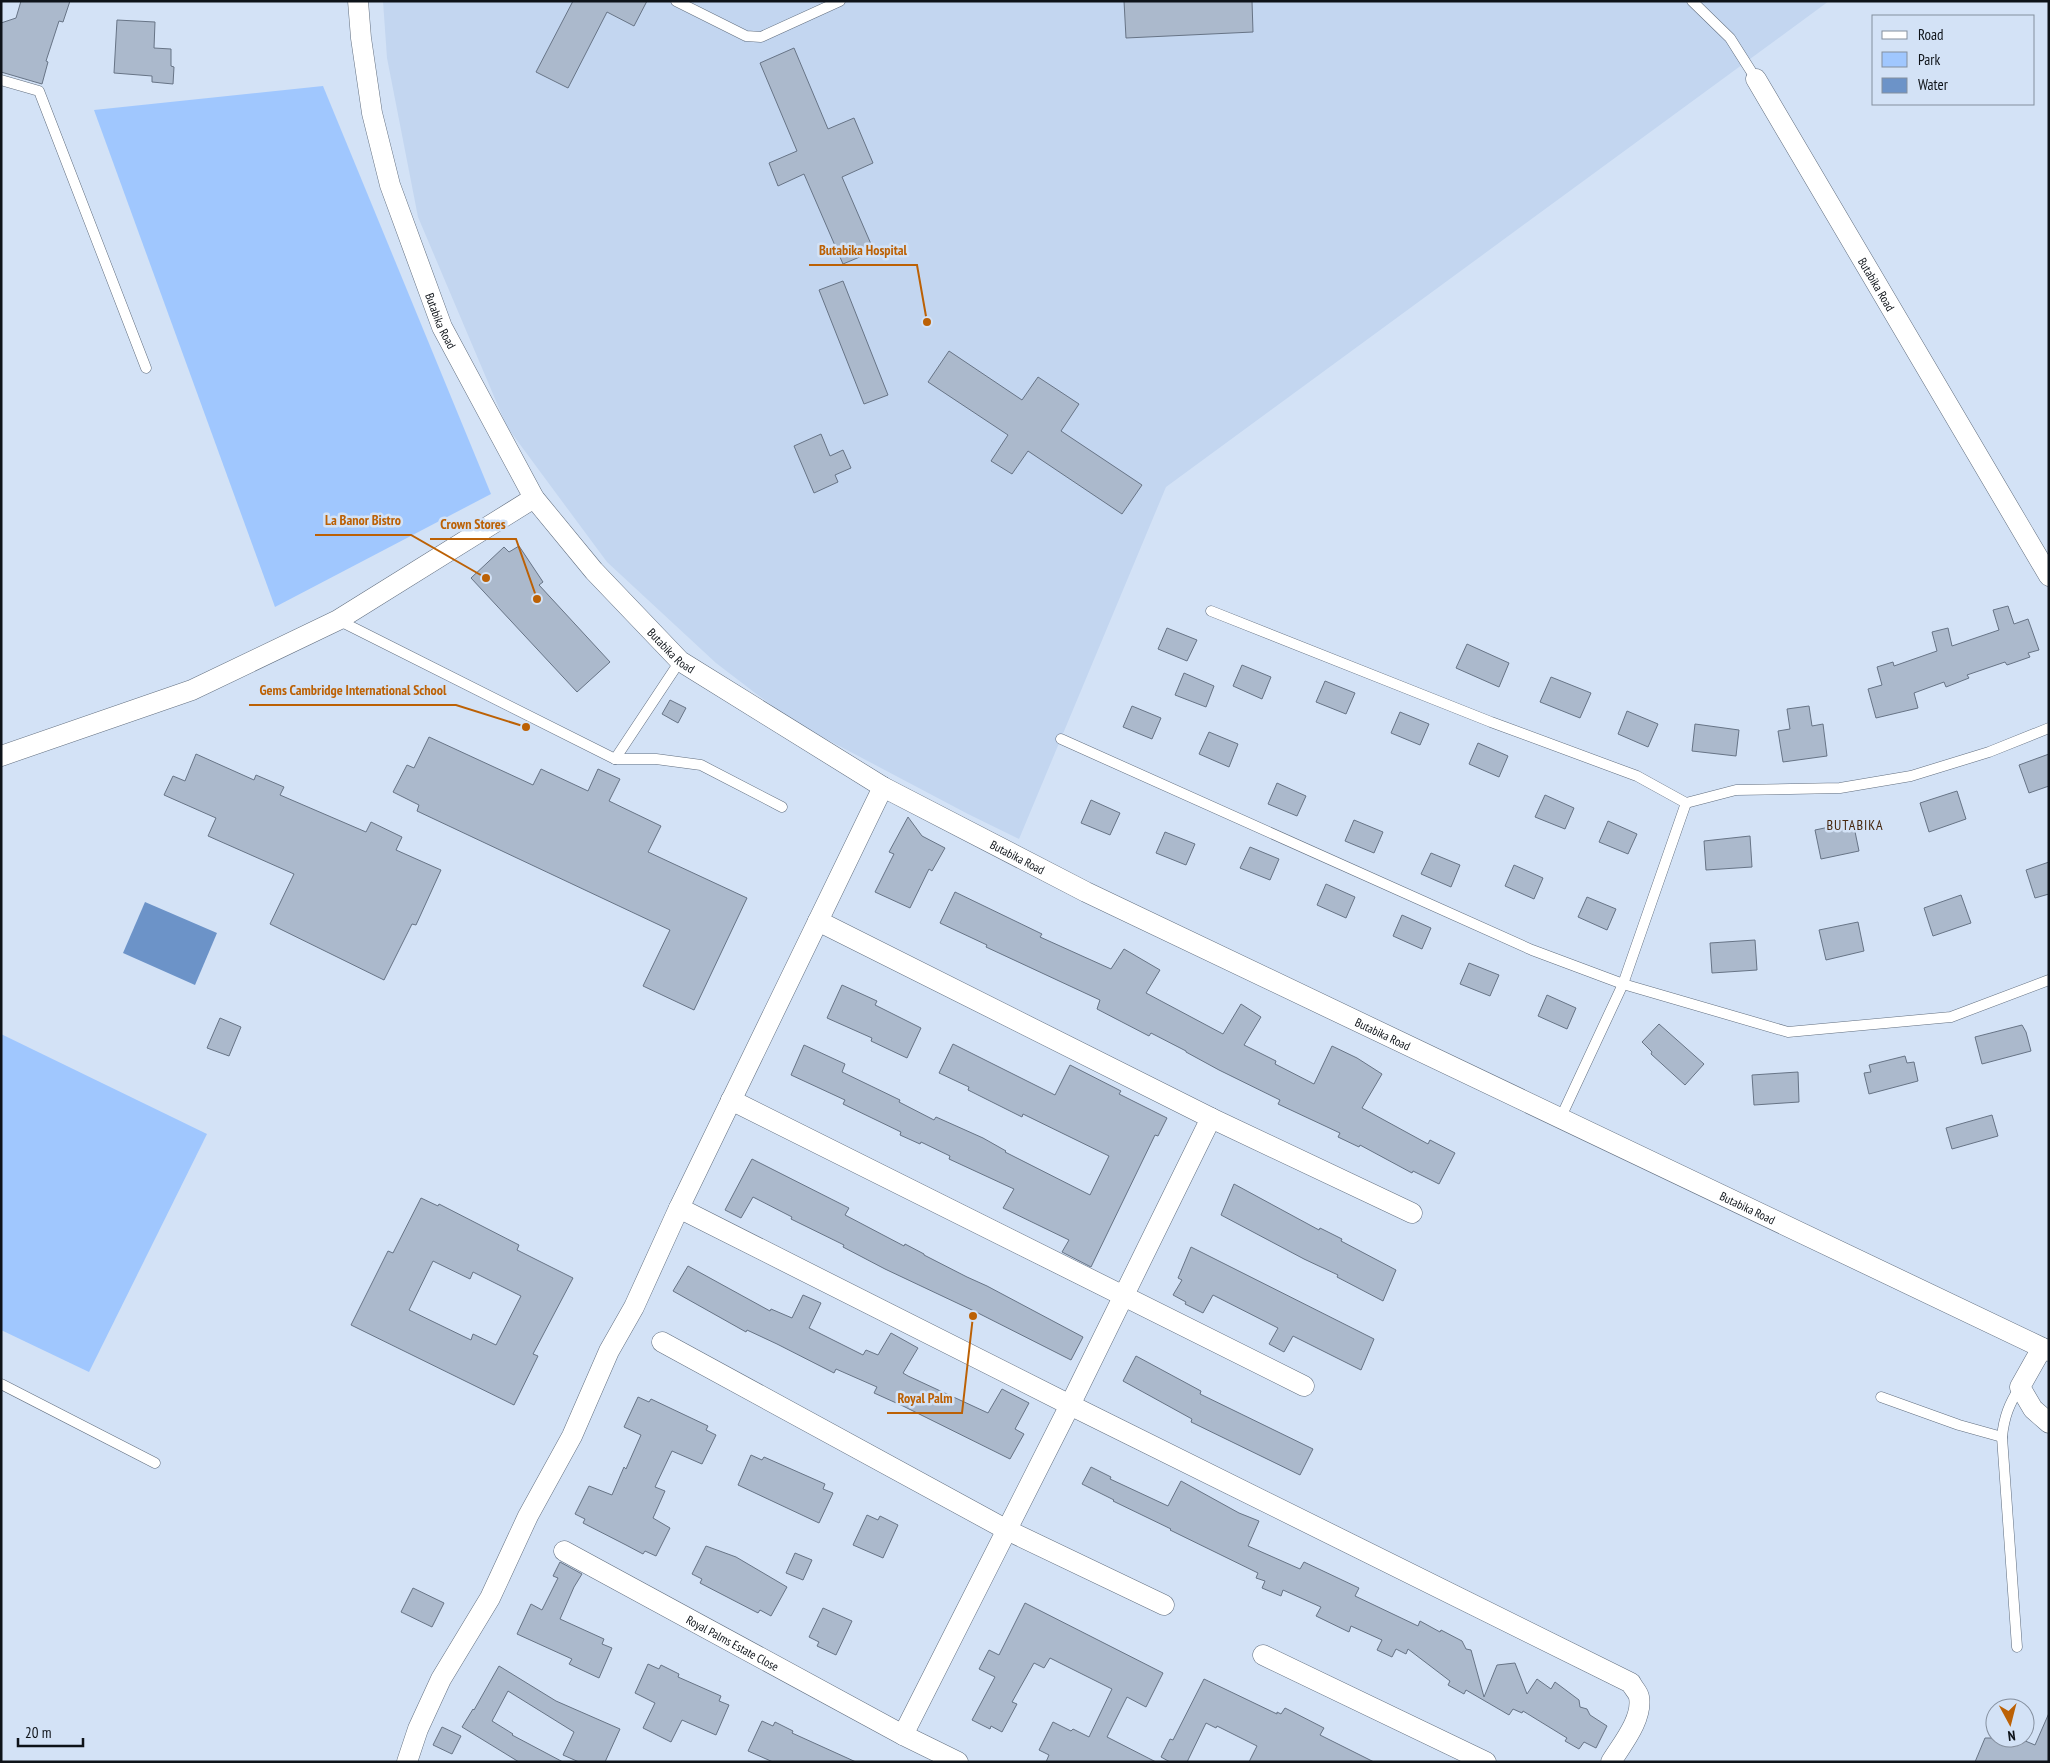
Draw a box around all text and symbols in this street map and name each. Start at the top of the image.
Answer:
legend [1872,15,2035,105]
text: Road [1918,25,1944,44]
text: Park [1918,50,1940,69]
text: Water [1918,75,1949,94]
callout: Butabika Hospital [809,236,917,265]
text: Butabika Hospital [819,241,908,259]
street label: Butabika Road [1855,255,1898,313]
street label: Butabika Road [423,291,460,351]
callout: La Banor Bistro [315,506,411,535]
callout: Crown Stores [430,510,516,539]
text: La Banor Bistro [325,511,401,529]
text: Crown Stores [440,515,506,533]
street label: Butabika Road [645,625,698,676]
callout: Gems Cambridge International School [249,676,456,705]
text: Gems Cambridge International School [260,681,447,699]
district label: BUTABIKA [1826,816,1884,834]
street label: Butabika Road [988,836,1047,877]
street label: Butabika Road [1353,1014,1413,1053]
street label: Butabika Road [1718,1188,1778,1227]
callout: Royal Palm [887,1384,962,1413]
text: Royal Palm [897,1389,953,1407]
street label: Royal Palms Estate Close [684,1611,782,1674]
north arrow [1985,1698,2035,1748]
scale bar [18,1716,82,1748]
text: 20 m [25,1723,51,1742]
text: N [2007,1727,2016,1745]

